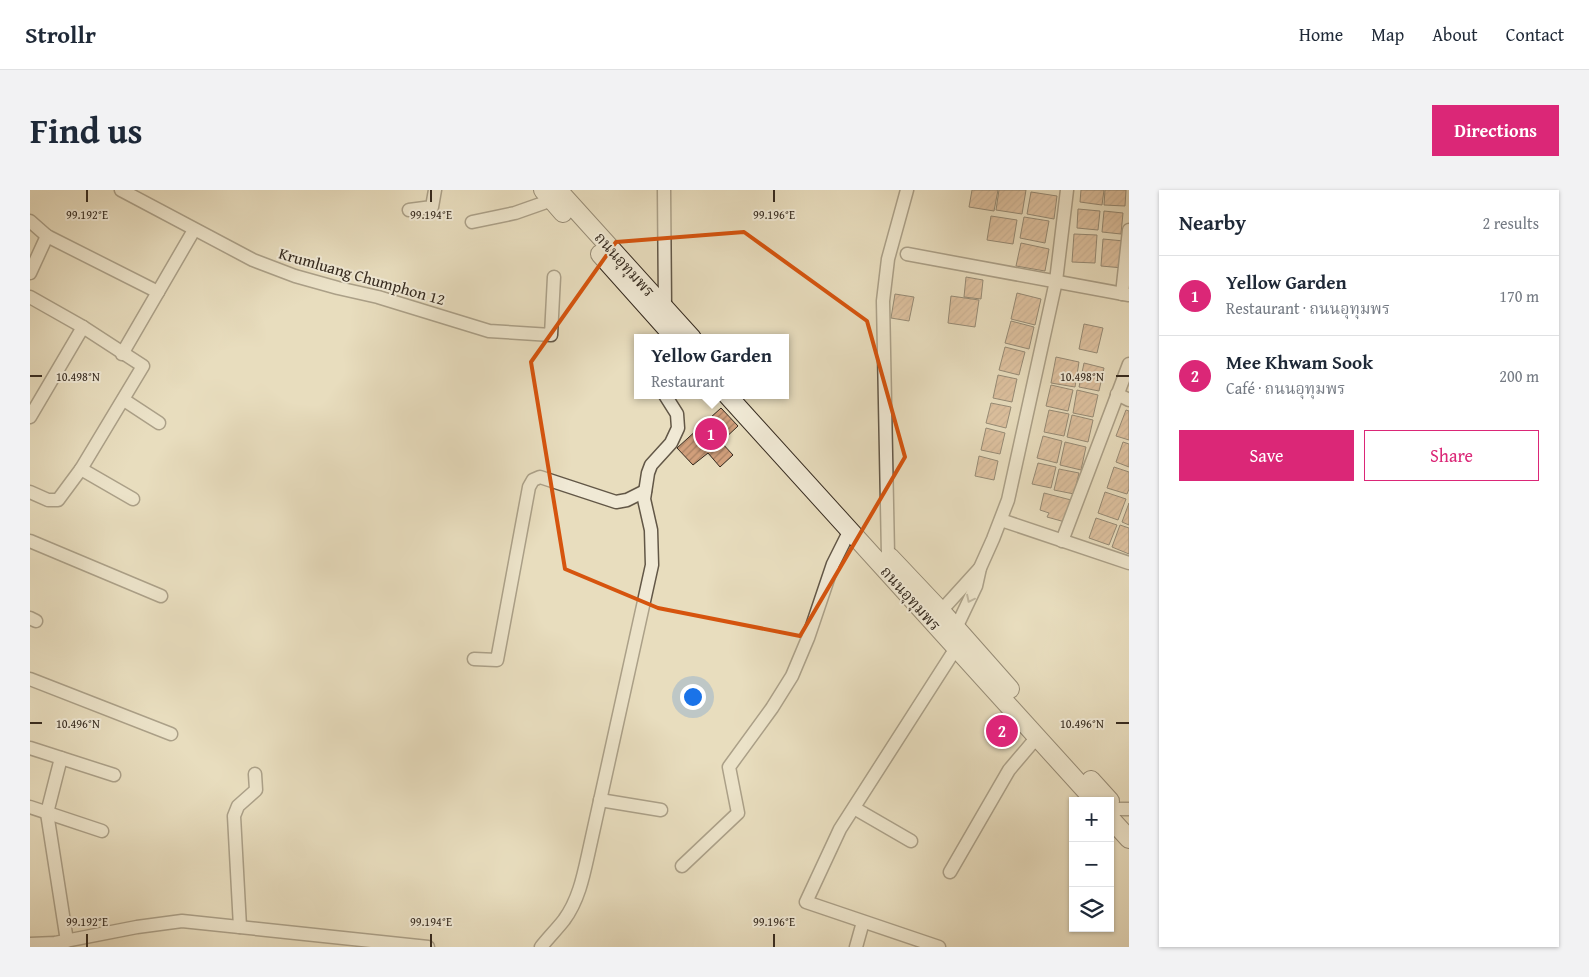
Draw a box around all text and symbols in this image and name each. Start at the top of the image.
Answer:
text: Strollr [25,17,96,52]
text: Home [1299,21,1343,48]
text: Map [1371,21,1404,48]
text: About [1432,21,1478,48]
text: Contact [1506,21,1564,48]
text: Find us [30,105,143,156]
button: Directions [1432,105,1559,156]
text: 99.192°E [66,206,108,223]
text: 99.194°E [410,206,452,223]
text: 99.196°E [753,206,795,223]
text: Nearby [1179,207,1246,238]
text: 2 results [1482,211,1539,235]
street label: ถนนอุทุมพร [589,226,661,302]
street label: Krumluang Chumphon 12 [276,241,448,311]
text: Yellow Garden [1226,268,1347,296]
text: 1 [1191,284,1199,308]
text: 170 m [1499,284,1539,308]
text: Restaurant · ถนนอุทุมพร [1226,296,1390,320]
popup [634,334,789,399]
text: Yellow Garden [651,341,772,369]
text: Mee Khwam Sook [1226,348,1373,376]
text: 2 [1191,364,1199,388]
text: 200 m [1499,364,1539,388]
text: 10.498°N [56,368,100,385]
text: 10.498°N [1060,368,1104,385]
text: Restaurant [651,369,725,393]
text: Café · ถนนอุทุมพร [1226,376,1345,400]
pin: 1 [695,415,727,453]
button: Save [1179,430,1354,481]
button: Share [1364,430,1539,481]
street label: ถนนอุทุมพร [875,560,947,636]
one-way arrow [966,593,976,602]
your location [680,684,706,710]
pin: 2 [986,712,1018,750]
text: 10.496°N [56,715,100,732]
text: 10.496°N [1060,715,1104,732]
map controls [1069,797,1114,932]
button: + [1069,797,1114,842]
button: − [1069,842,1114,887]
button: layers [1069,887,1114,932]
text: 99.192°E [66,913,108,930]
text: 99.194°E [410,913,452,930]
text: 99.196°E [753,913,795,930]

